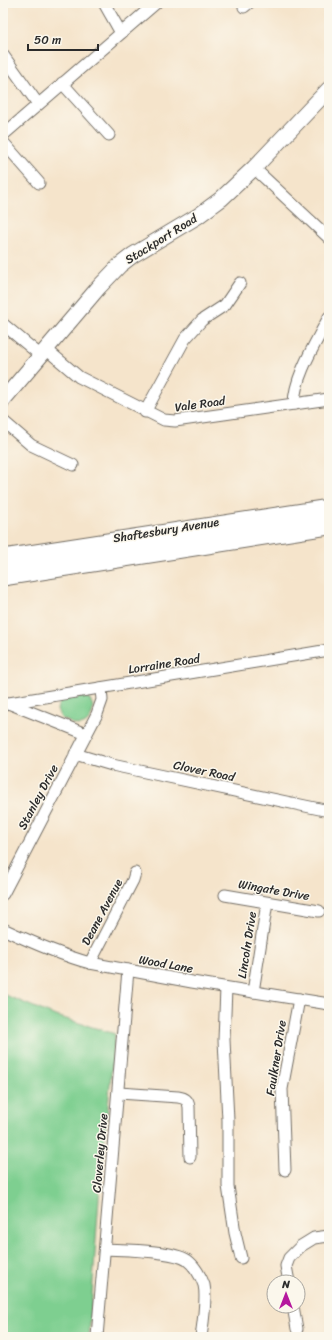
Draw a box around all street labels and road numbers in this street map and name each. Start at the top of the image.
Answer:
street label: Stockport Road [120,207,203,270]
street label: Vale Road [173,389,227,418]
street label: Shaftesbury Avenue [111,511,221,549]
street label: Lorraine Road [127,647,203,681]
street label: Clover Road [171,754,238,789]
street label: Stanley Drive [12,760,64,834]
street label: Wingate Drive [237,873,311,907]
street label: Deane Avenue [75,874,129,949]
street label: Lincoln Drive [231,910,263,980]
street label: Wood Lane [137,948,195,980]
street label: Faulkner Drive [259,1019,293,1097]
street label: Cloverley Drive [86,1112,114,1194]

